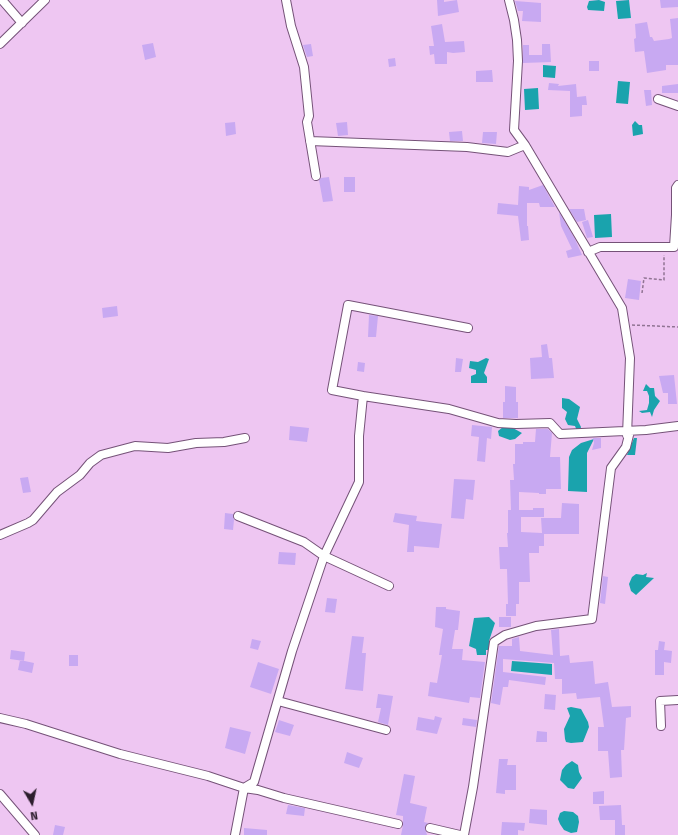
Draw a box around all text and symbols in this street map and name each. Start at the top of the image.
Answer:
north arrow [12,783,52,823]
text: N [29,808,39,822]

